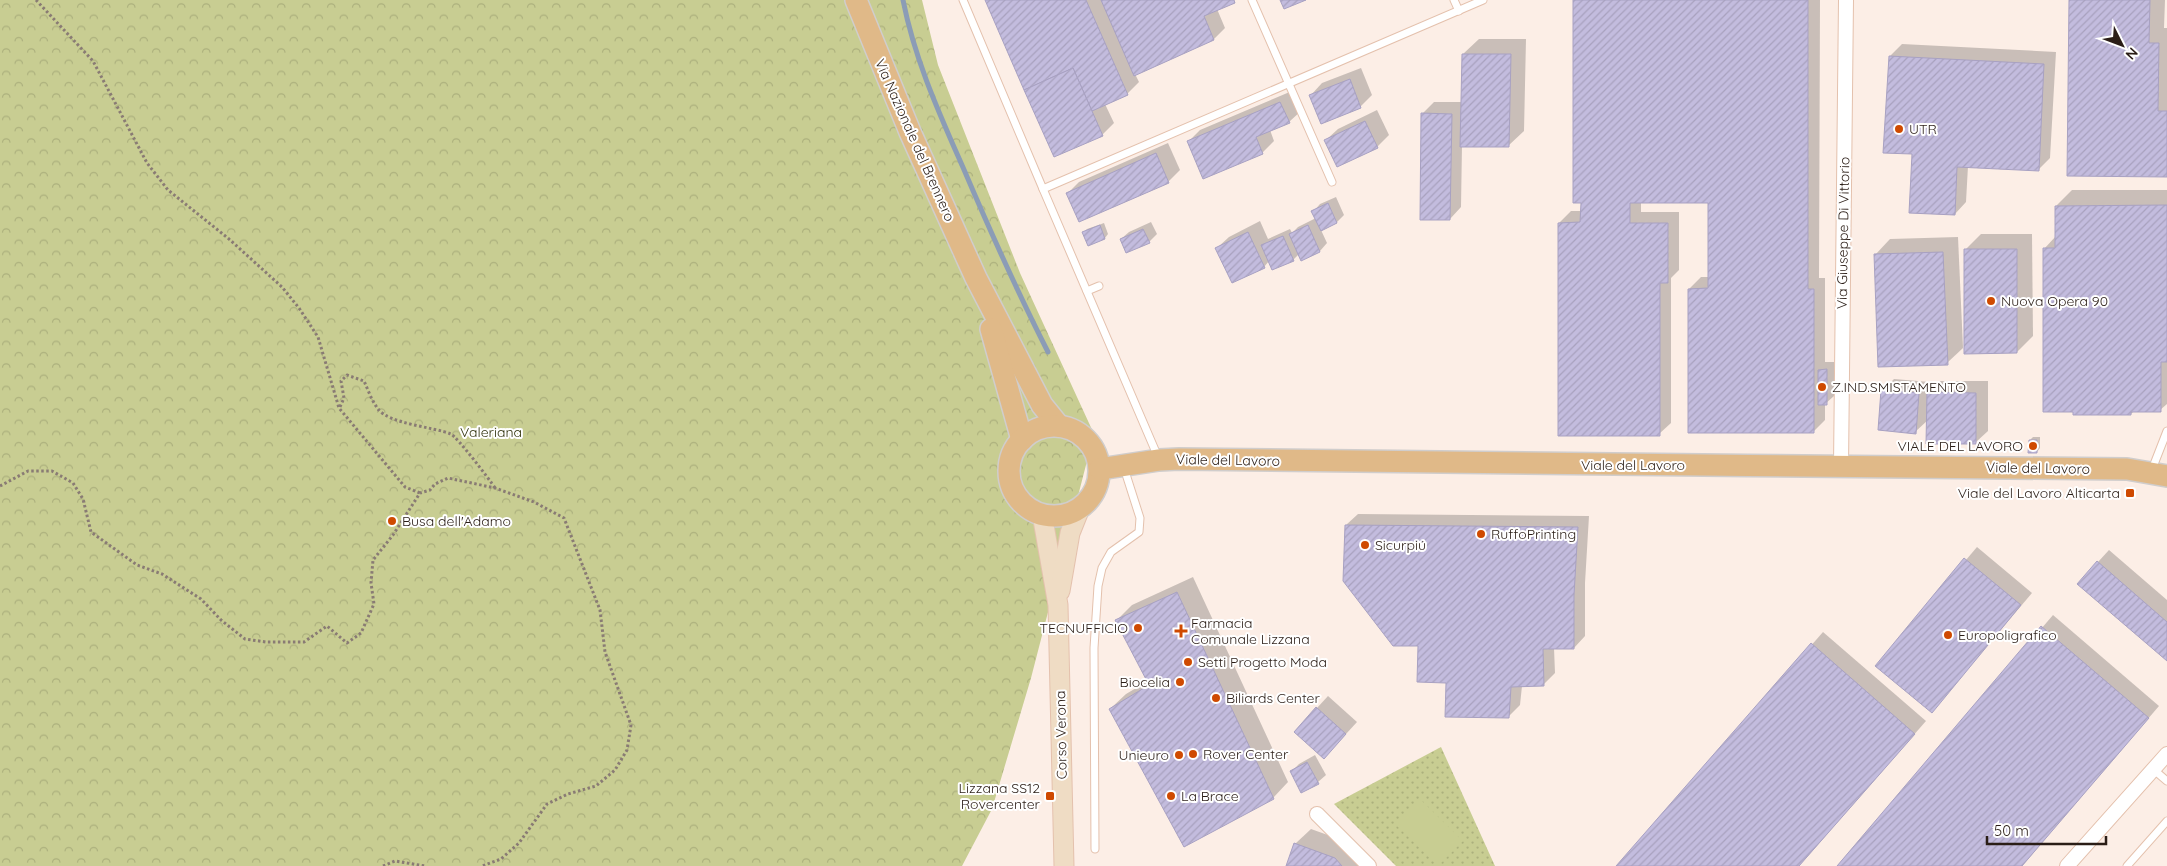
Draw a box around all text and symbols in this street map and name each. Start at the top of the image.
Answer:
north arrow [2097,20,2147,70]
text: N [2122,44,2142,64]
street label: Via Nazionale del Brennero [871,56,959,224]
place label: UTR [1909,120,1937,138]
marker: UTR [1893,123,1905,135]
street label: Via Giuseppe Di Vittorio [1833,157,1853,309]
place label: Nuova Opera 90 [2001,292,2108,310]
marker: Nuova Opera 90 [1985,295,1997,307]
place label: Z.IND.SMISTAMENTO [1832,378,1966,396]
marker: Z.IND.SMISTAMENTO [1816,381,1828,393]
park label: Valeriana [460,423,522,441]
place label: VIALE DEL LAVORO [1898,437,2023,455]
marker: VIALE DEL LAVORO [2027,440,2039,452]
street label: Viale del Lavoro [1176,450,1280,470]
street label: Viale del Lavoro [1581,456,1685,474]
street label: Viale del Lavoro [1986,458,2090,478]
place label: Viale del Lavoro Alticarta [1958,484,2120,502]
marker: Viale del Lavoro Alticarta [2124,487,2136,499]
place label: Busa dell'Adamo [402,512,511,530]
marker: Busa dell'Adamo [386,515,398,527]
place label: RuffoPrinting [1491,525,1576,543]
marker: RuffoPrinting [1475,528,1487,540]
place label: Sicurpiú [1375,536,1426,554]
marker: Sicurpiú [1359,539,1371,551]
place label: Farmacia Comunale Lizzana [1191,614,1310,648]
place label: TECNUFFICIO [1040,619,1128,637]
marker: TECNUFFICIO [1132,622,1144,634]
marker: Farmacia Comunale Lizzana [1175,625,1187,637]
place label: Europoligrafico [1958,626,2057,644]
marker: Europoligrafico [1942,629,1954,641]
place label: Setti Progetto Moda [1198,653,1327,671]
marker: Setti Progetto Moda [1182,656,1194,668]
place label: Biocelia [1120,673,1170,691]
marker: Biocelia [1174,676,1186,688]
place label: Biliards Center [1226,689,1320,707]
street label: Corso Verona [1051,690,1071,780]
marker: Biliards Center [1210,692,1222,704]
place label: Rover Center [1203,745,1289,763]
place label: Unieuro [1119,746,1169,764]
marker: Rover Center [1187,748,1199,760]
marker: Unieuro [1173,749,1185,761]
place label: Lizzana SS12 Rovercenter [959,779,1041,813]
place label: La Brace [1181,787,1239,805]
marker: Lizzana SS12 Rovercenter [1044,790,1056,802]
marker: La Brace [1165,790,1177,802]
scale bar [1987,814,2106,846]
text: 50 m [1994,821,2029,840]

